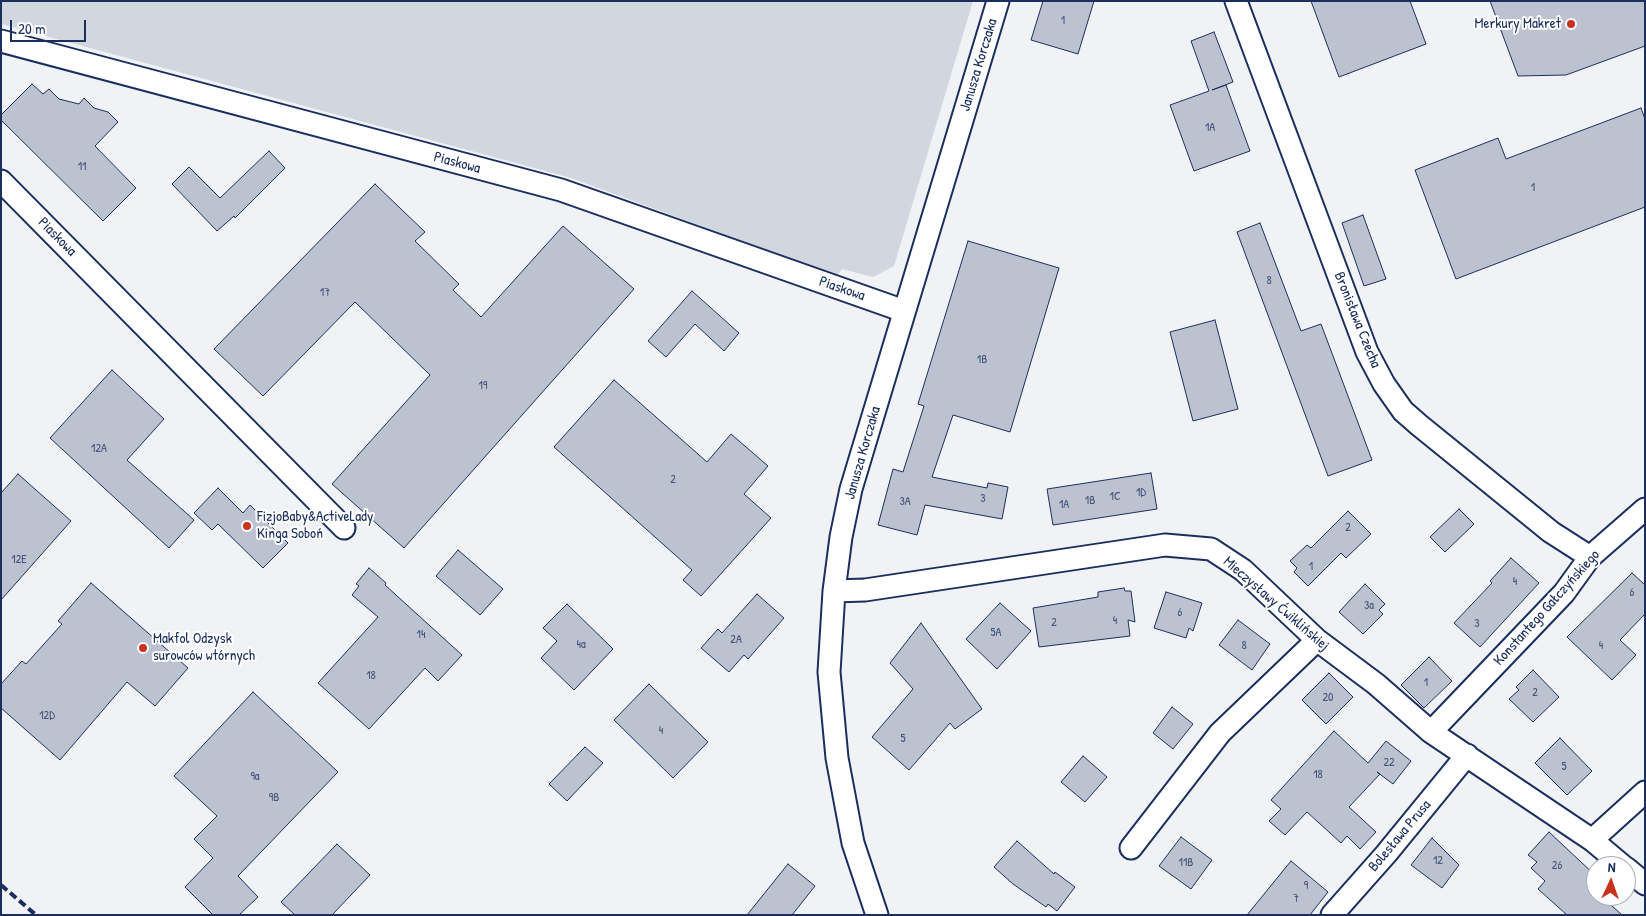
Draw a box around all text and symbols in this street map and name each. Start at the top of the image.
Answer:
scale bar [12,10,89,42]
house number: 1 [1061,14,1065,28]
place label: Merkury Makret [1475,15,1561,33]
street label: Janusza Korczaka [956,17,1002,113]
text: 20 m [18,18,45,39]
marker: Merkury Makret [1565,18,1577,30]
house number: 1A [1205,121,1215,135]
street label: Piaskowa [432,148,482,178]
house number: 11 [78,160,86,174]
house number: 1 [1531,181,1535,195]
street label: Piaskowa [34,214,80,260]
street label: Bronisława Czecha [1330,269,1384,371]
street label: Piaskowa [817,273,867,305]
house number: 8 [1266,274,1272,288]
house number: 17 [320,286,330,300]
house number: 1B [977,353,987,367]
house number: 19 [479,379,487,393]
street label: Janusza Korczaka [841,405,885,501]
house number: 12A [91,442,107,456]
house number: 2 [670,473,676,487]
house number: 1D [1136,486,1146,500]
house number: 1C [1110,490,1120,504]
house number: 3 [980,492,986,506]
house number: 1B [1085,494,1095,508]
house number: 3A [899,495,911,509]
house number: 1A [1059,498,1069,512]
place label: FizjoBaby&ActiveLady Kinga Soboń [257,508,373,543]
marker: FizjoBaby&ActiveLady Kinga Soboń [241,520,253,532]
house number: 2 [1345,521,1351,535]
street label: Konstantego Gałczyńskiego [1490,546,1604,670]
house number: 12E [11,553,27,567]
street label: Mieczysławy Ćwiklińskiej [1219,553,1333,655]
house number: 1 [1309,560,1313,574]
house number: 4 [1513,575,1517,589]
house number: 6 [1630,586,1634,600]
house number: 3a [1364,599,1374,613]
house number: 6 [1178,606,1182,620]
house number: 4 [1113,614,1117,628]
house number: 2 [1051,616,1057,630]
house number: 3 [1474,617,1480,631]
house number: 5A [991,626,1001,640]
house number: 14 [417,628,425,642]
place label: Makfol Odzysk surowców wtórnych [153,630,255,665]
house number: 2A [730,633,742,647]
house number: 4a [576,638,586,652]
house number: 8 [1241,639,1247,653]
house number: 4 [1599,639,1603,653]
marker: Makfol Odzysk surowców wtórnych [137,642,149,654]
house number: 18 [366,669,376,683]
house number: 1 [1424,676,1428,690]
house number: 2 [1532,686,1538,700]
house number: 20 [1323,691,1333,705]
house number: 12D [39,709,55,723]
house number: 4 [659,724,663,738]
house number: 5 [900,732,906,746]
house number: 22 [1383,756,1395,770]
house number: 5 [1561,760,1567,774]
house number: 18 [1313,768,1323,782]
house number: 9a [250,770,260,784]
house number: 9B [269,791,279,805]
street label: Bolesława Prusa [1365,797,1435,875]
house number: 12 [1433,854,1443,868]
house number: 11B [1179,856,1193,870]
north arrow [1586,856,1636,906]
text: N [1608,857,1616,876]
house number: 26 [1552,859,1562,873]
house number: 9 [1304,879,1308,893]
house number: 7 [1293,892,1299,906]

